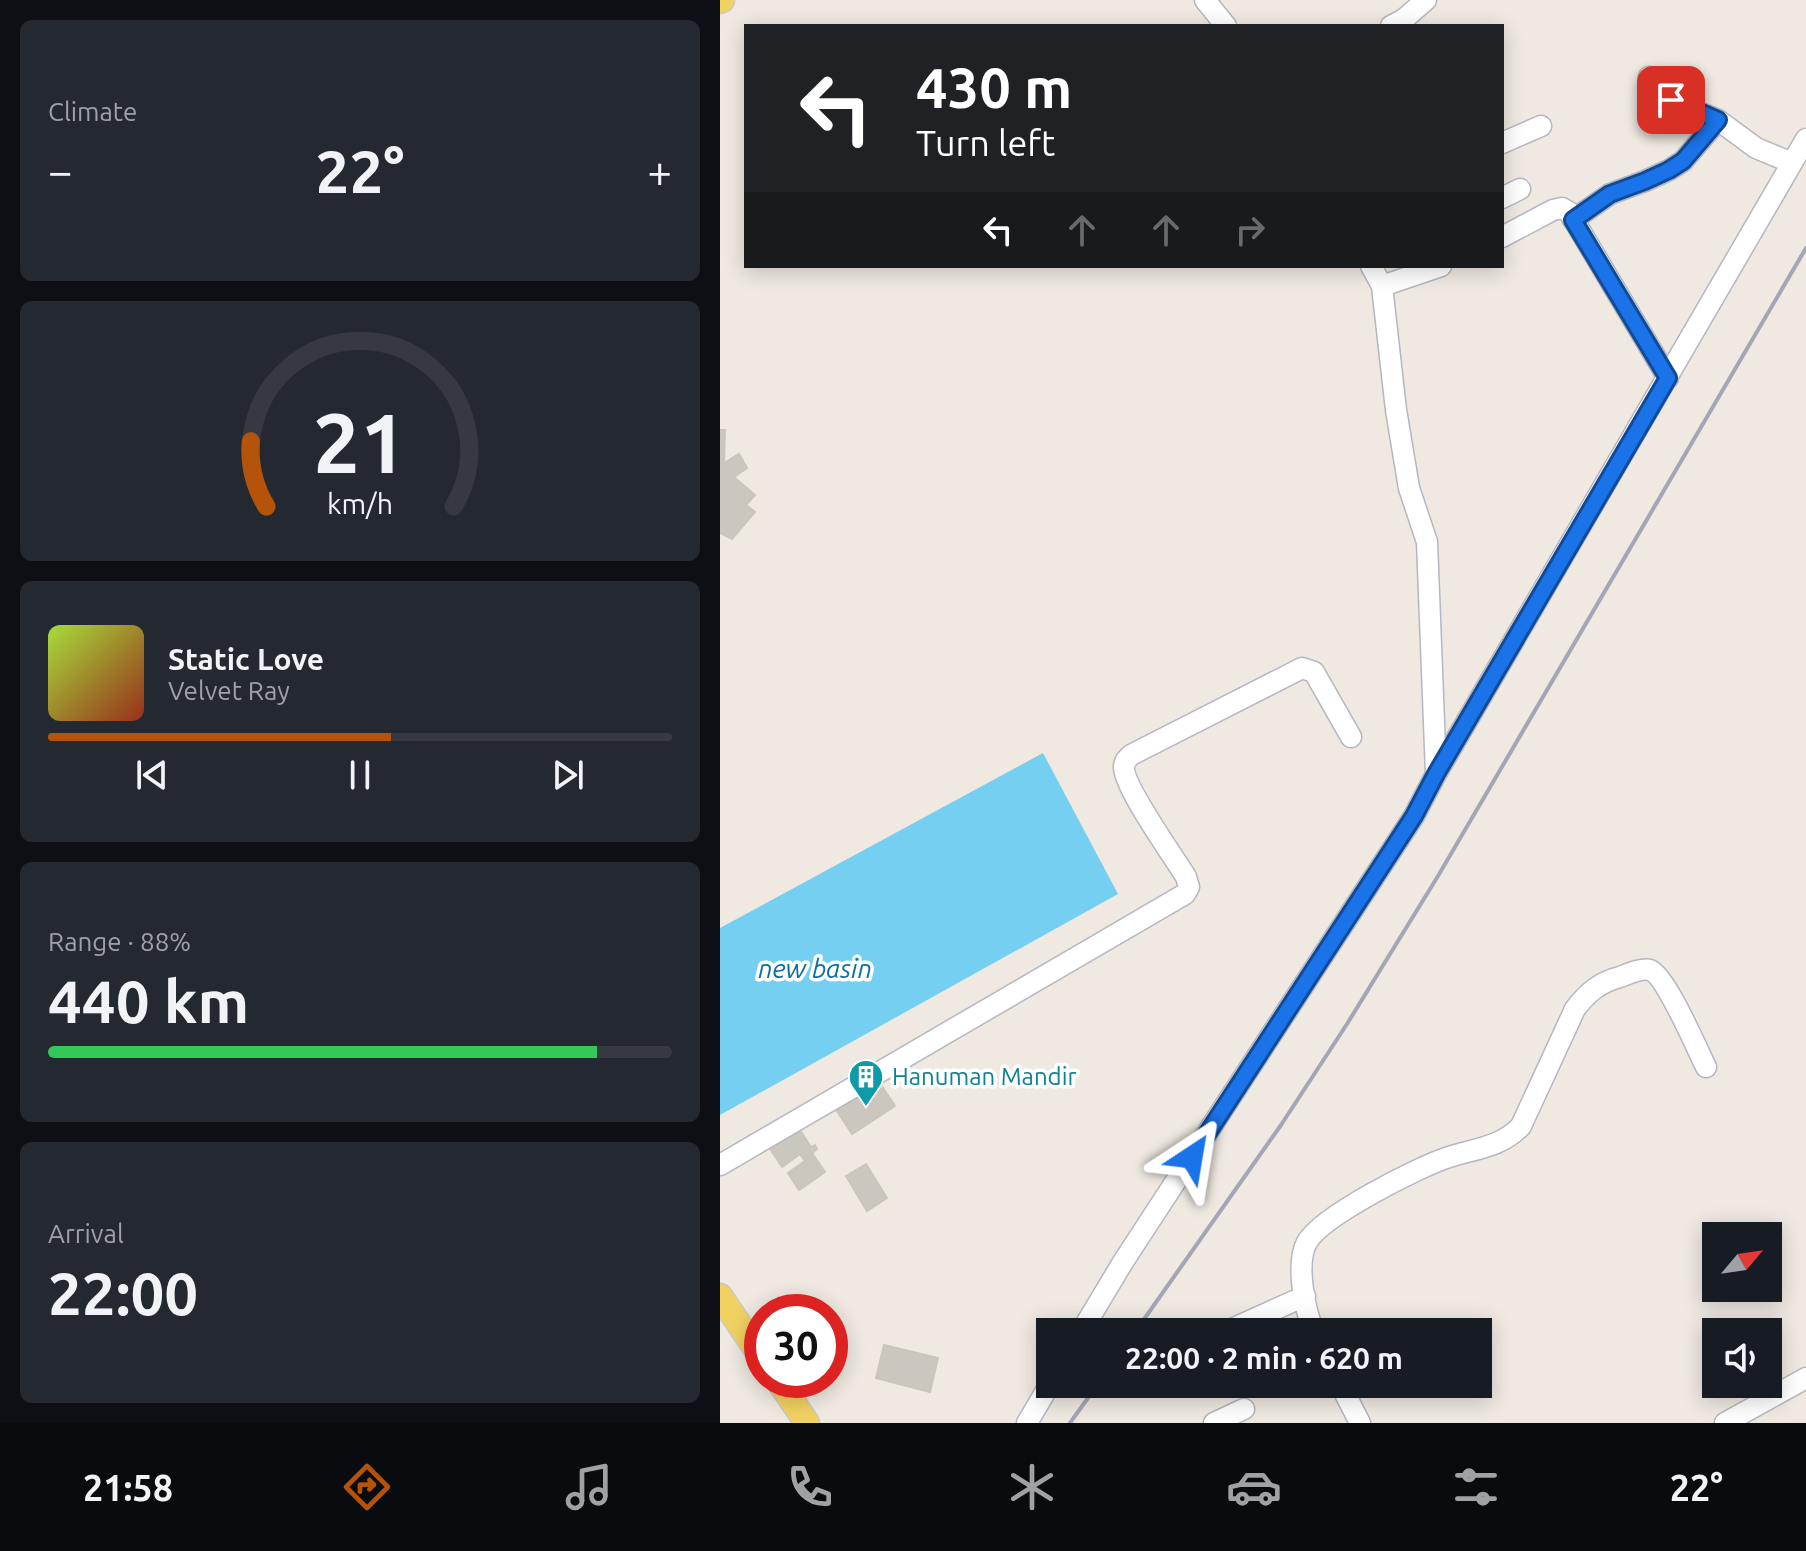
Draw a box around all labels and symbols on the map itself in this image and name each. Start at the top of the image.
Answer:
pin [1637,66,1705,134]
water label: new basin [758,954,872,983]
building icon: Hanuman Mandir [847,1058,885,1108]
place label: Hanuman Mandir [892,1063,1077,1090]
position arrow [1150,1115,1234,1199]
north arrow [1702,1222,1782,1302]
speed limit sign: 30 [744,1294,848,1398]

